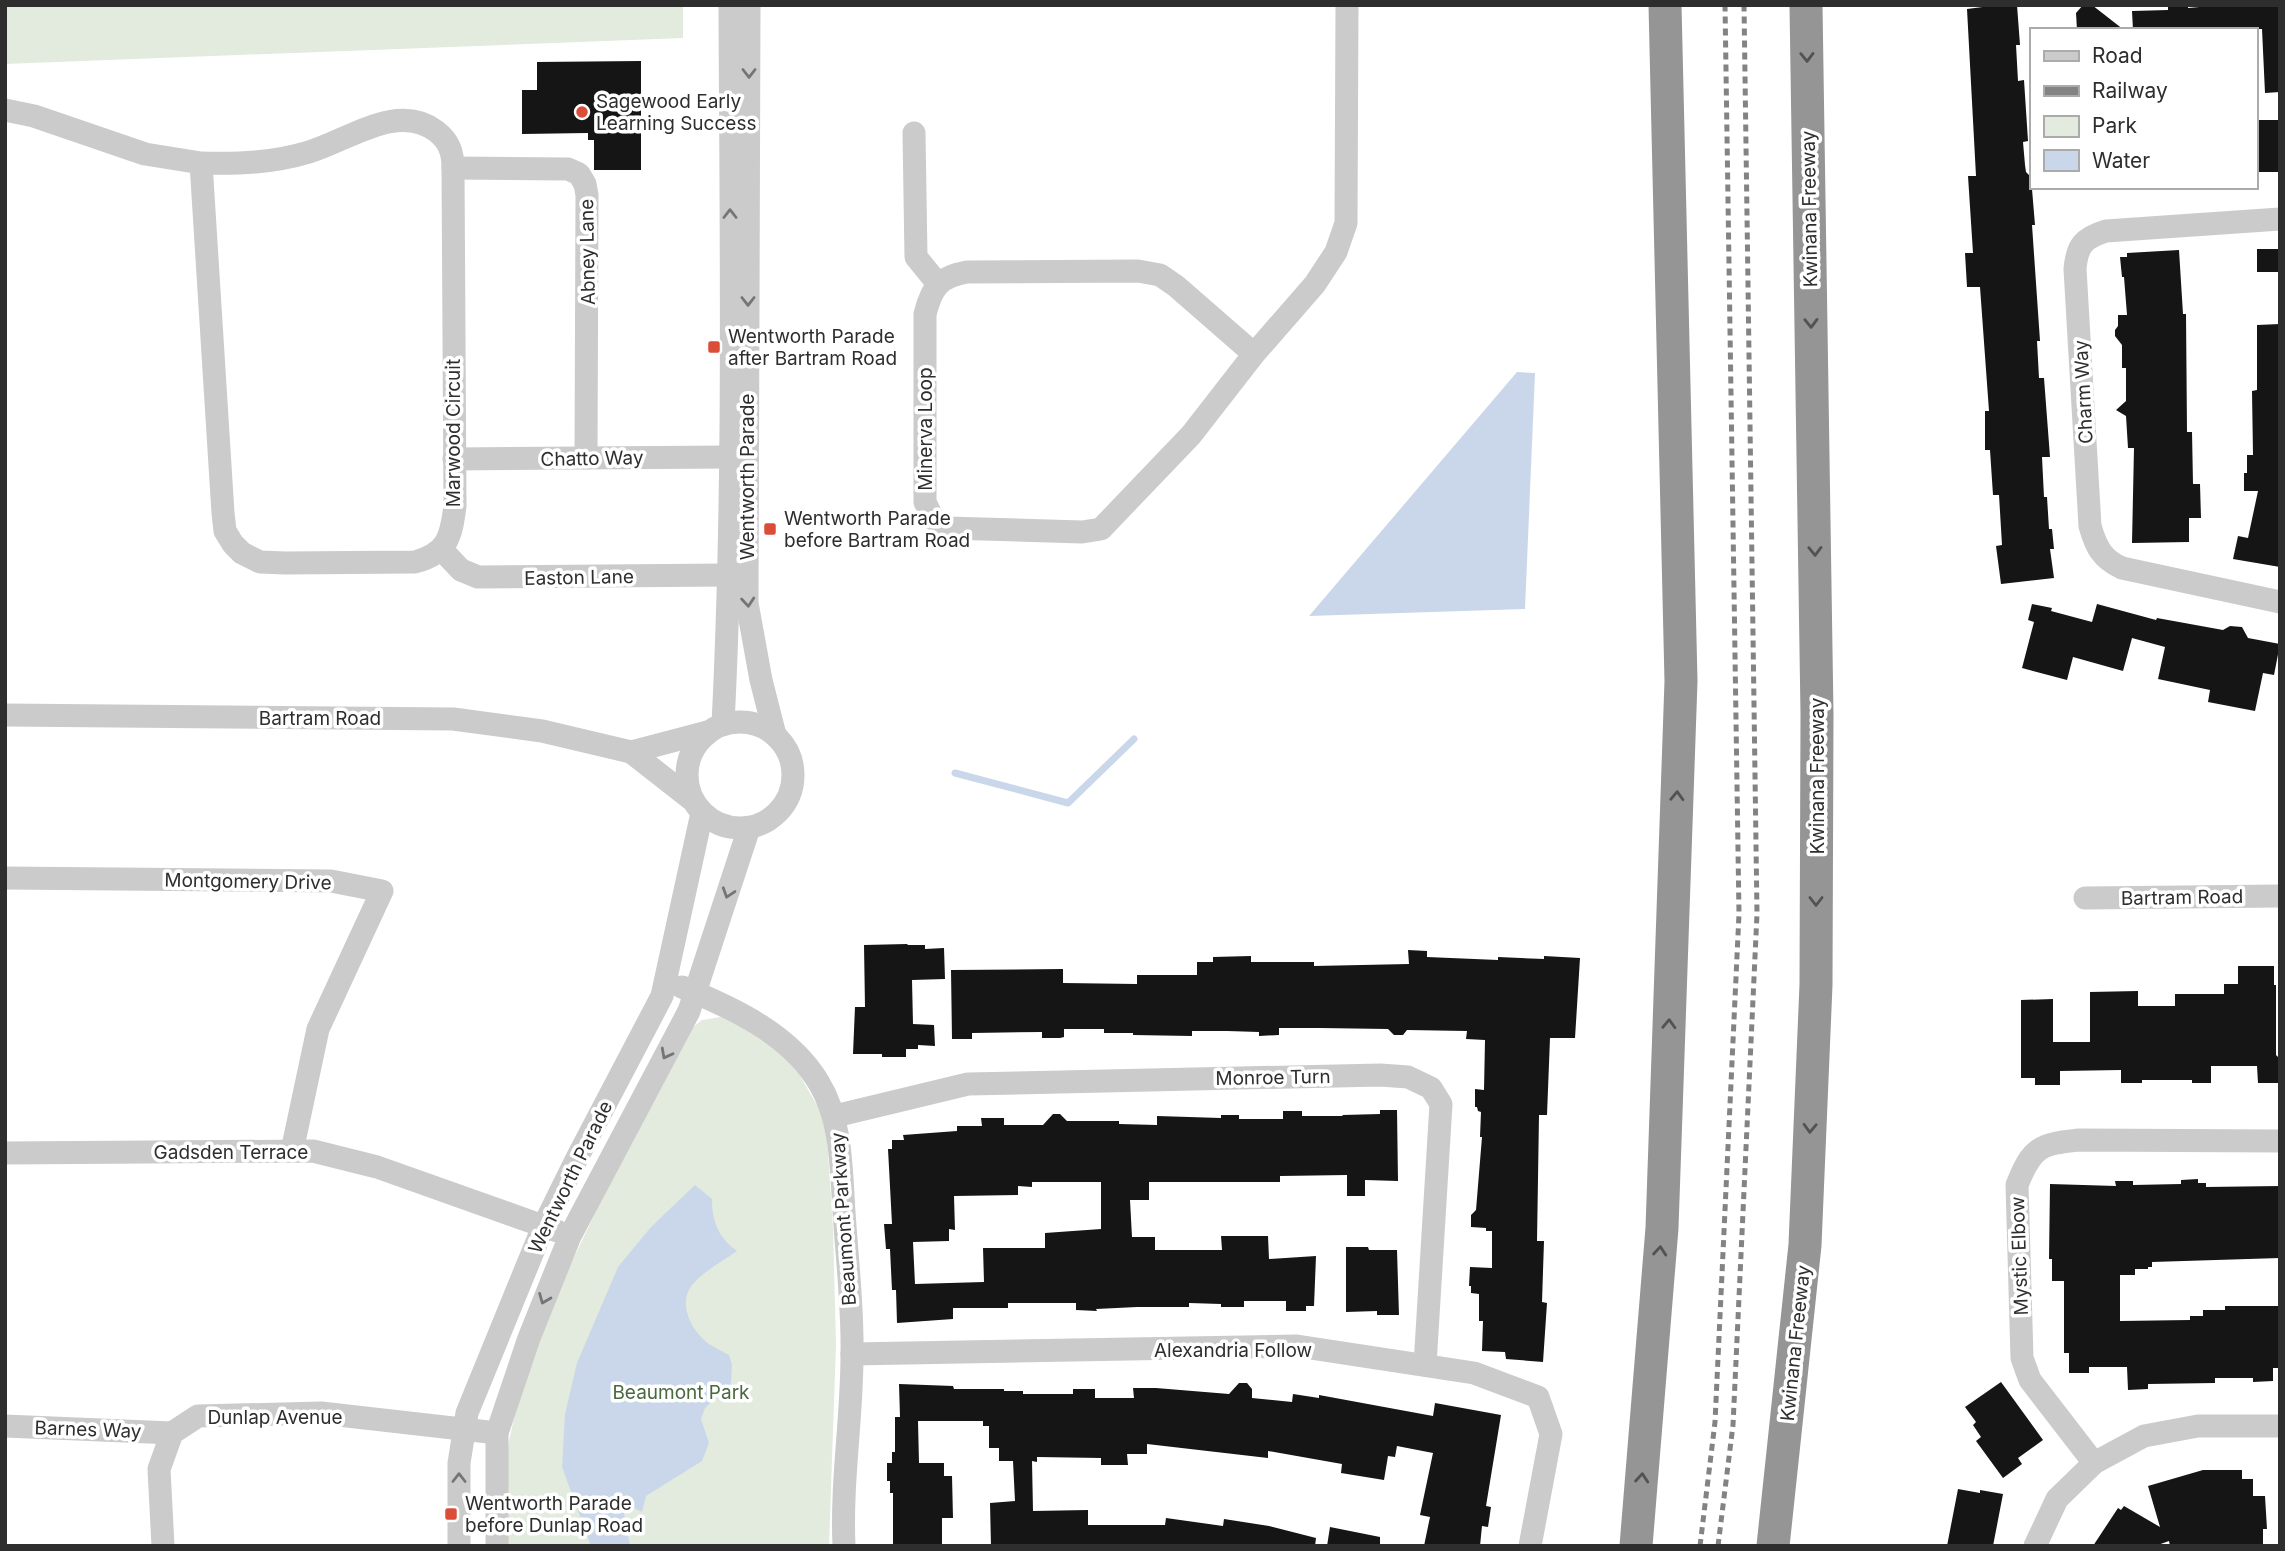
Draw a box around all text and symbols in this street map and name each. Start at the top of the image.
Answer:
legend [2030,28,2257,189]
text: Road [2092,43,2143,68]
one-way arrow [1799,52,1815,62]
one-way arrow [741,69,757,79]
text: Railway [2092,78,2168,103]
place label: Sagewood Early Learning Success [596,90,756,135]
marker: Sagewood Early Learning Success [574,104,590,120]
text: Park [2092,113,2137,138]
street label: Kwinana Freeway [1797,130,1822,288]
text: Water [2092,148,2150,173]
street label: Abney Lane [575,199,600,305]
one-way arrow [723,209,738,220]
one-way arrow [740,296,756,307]
one-way arrow [1803,318,1819,329]
place label: Wentworth Parade after Bartram Road [728,325,897,370]
marker: Wentworth Parade after Bartram Road [706,339,722,355]
street label: Charm Way [2069,339,2098,445]
street label: Marwood Circuit [442,359,465,507]
street label: Minerva Loop [914,367,937,491]
street label: Wentworth Parade [736,394,759,560]
street label: Chatto Way [540,446,644,471]
place label: Wentworth Parade before Bartram Road [784,507,970,552]
marker: Wentworth Parade before Bartram Road [762,521,778,537]
one-way arrow [1807,546,1823,556]
street label: Easton Lane [524,565,634,590]
one-way arrow [740,597,755,608]
street label: Kwinana Freeway [1806,697,1829,854]
street label: Bartram Road [259,707,381,730]
one-way arrow [1669,791,1684,802]
street label: Montgomery Drive [164,869,332,894]
street label: Bartram Road [2121,885,2243,910]
one-way arrow [722,886,736,898]
one-way arrow [1808,896,1824,906]
one-way arrow [1662,1018,1677,1029]
one-way arrow [661,1047,674,1059]
street label: Monroe Turn [1215,1065,1331,1090]
street label: Wentworth Parade [524,1097,617,1257]
one-way arrow [1802,1123,1817,1134]
street label: Beaumont Parkway [826,1131,861,1306]
street label: Gadsden Terrace [154,1141,308,1164]
street label: Mystic Elbow [2006,1196,2033,1316]
one-way arrow [1652,1245,1667,1256]
street label: Kwinana Freeway [1776,1264,1815,1422]
one-way arrow [539,1293,553,1305]
street label: Alexandria Follow [1154,1339,1312,1362]
park label: Beaumont Park [612,1381,750,1404]
street label: Dunlap Avenue [207,1406,343,1429]
street label: Barnes Way [34,1416,142,1443]
one-way arrow [451,1472,467,1482]
one-way arrow [1634,1472,1649,1483]
place label: Wentworth Parade before Dunlap Road [465,1492,643,1537]
marker: Wentworth Parade before Dunlap Road [443,1506,459,1522]

